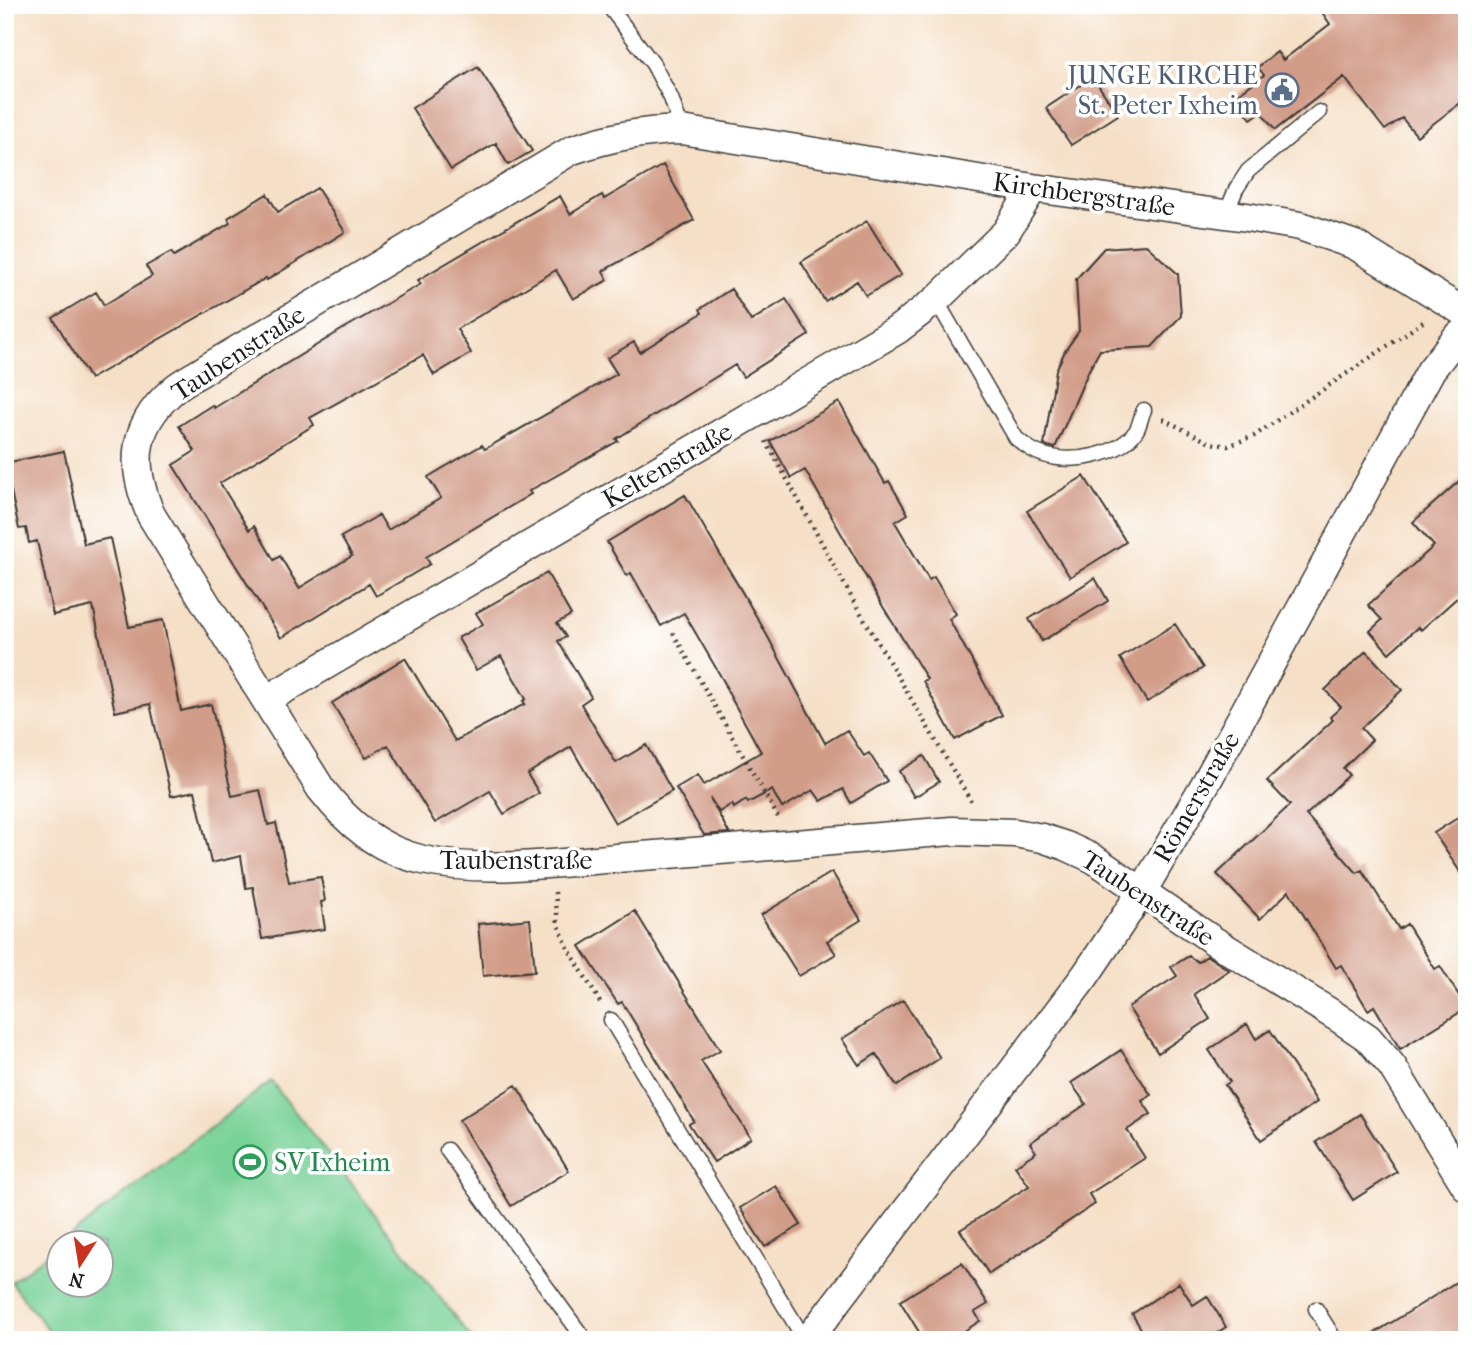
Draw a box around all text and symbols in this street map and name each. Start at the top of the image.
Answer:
place label: JUNGE KIRCHE St. Peter Ixheim [1066,60,1258,121]
public building icon: JUNGE KIRCHE St. Peter Ixheim [1263,71,1301,109]
street label: Kirchbergstraße [991,166,1177,223]
street label: Taubenstraße [166,299,311,408]
street label: Keltenstraße [597,416,738,515]
street label: Römerstraße [1146,726,1246,868]
street label: Taubenstraße [1075,844,1220,953]
street label: Taubenstraße [440,845,592,876]
sports icon: SV Ixheim [231,1143,269,1181]
place label: SV Ixheim [274,1147,391,1178]
north arrow [46,1230,116,1300]
text: N [67,1267,86,1292]

